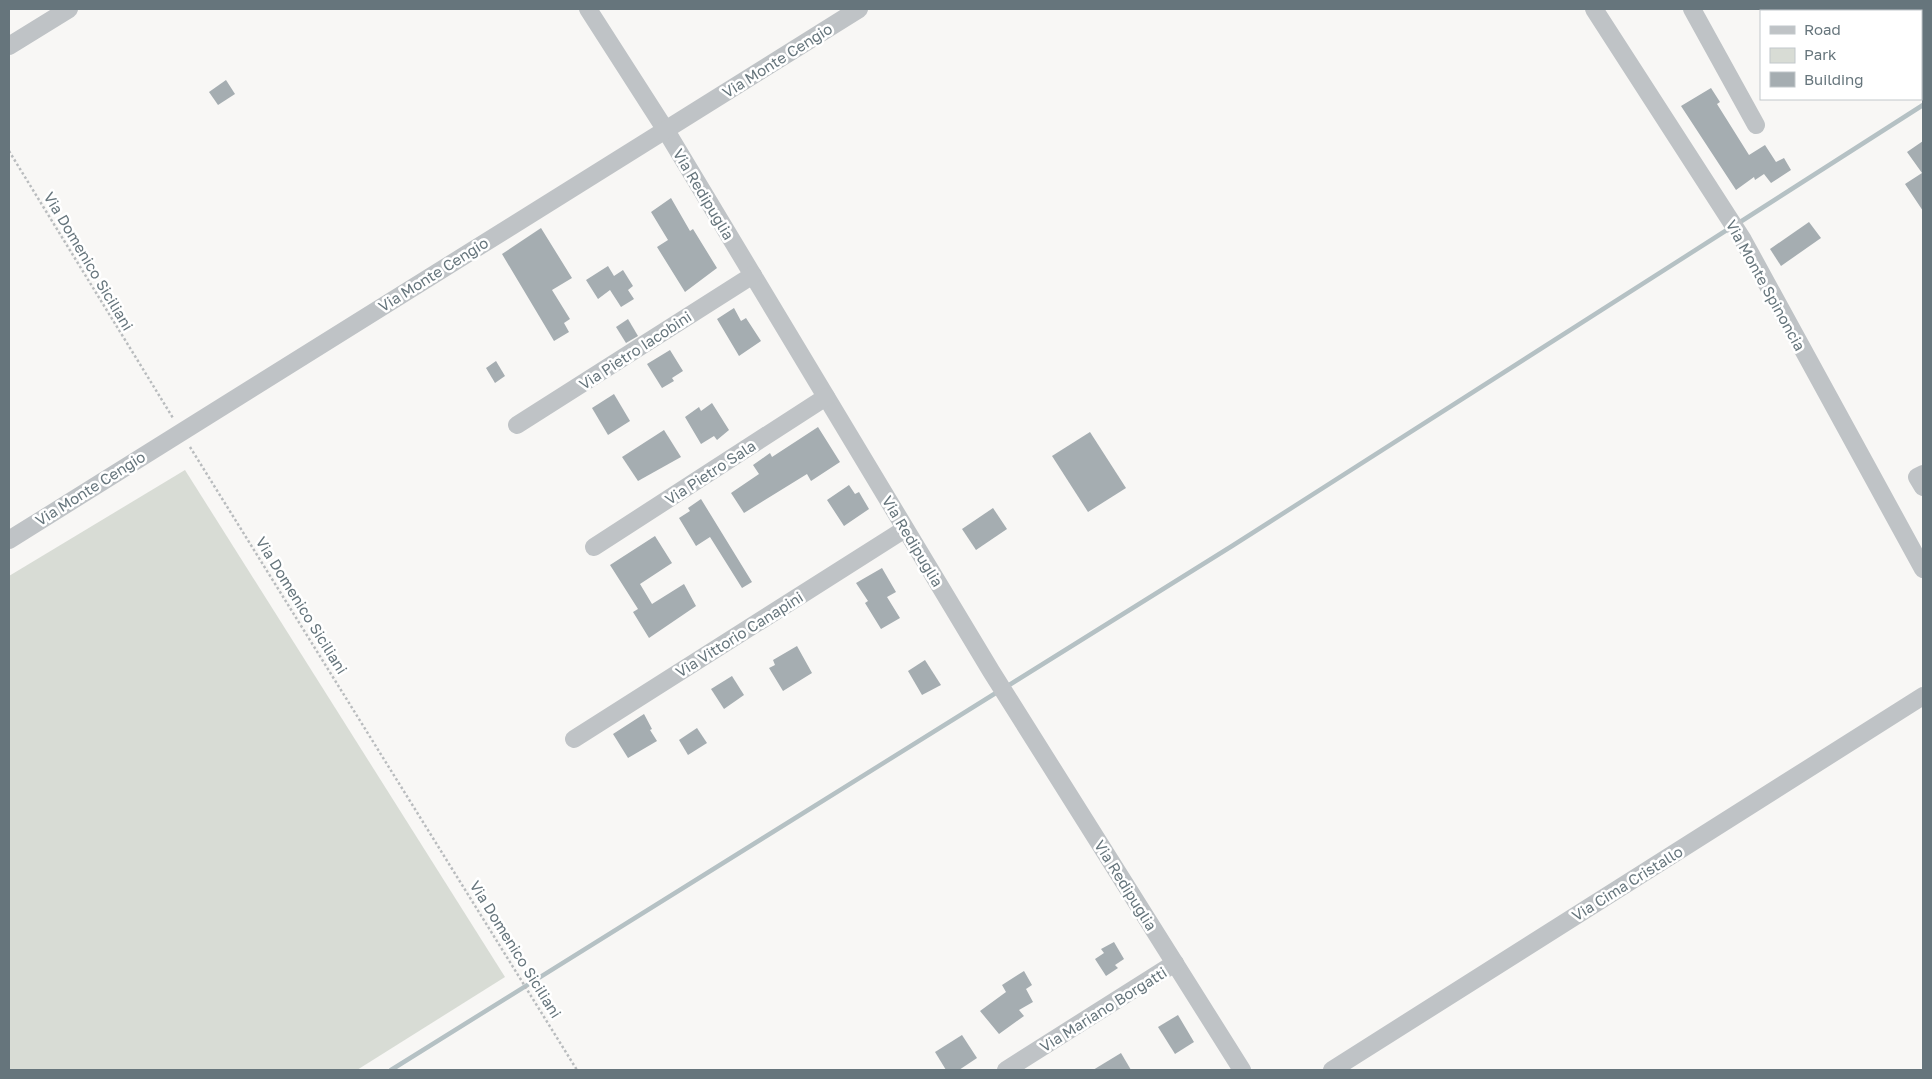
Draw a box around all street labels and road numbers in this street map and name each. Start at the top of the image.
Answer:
street label: Via Monte Cengio [719,19,835,101]
street label: Via Redipuglia [670,145,738,243]
street label: Via Domenico Siciliani [41,189,137,333]
street label: Via Monte Spinoncia [1723,216,1809,354]
street label: Via Monte Cengio [375,233,491,315]
street label: Via Pietro Iacobini [576,307,694,393]
street label: Via Pietro Sala [661,436,759,508]
street label: Via Monte Cengio [32,447,148,529]
street label: Via Redipuglia [879,492,947,590]
street label: Via Domenico Siciliani [252,533,352,677]
street label: Via Vittorio Canapini [672,587,806,681]
street label: Via Redipuglia [1091,837,1161,933]
street label: Via Cima Cristallo [1568,842,1686,924]
street label: Via Domenico Siciliani [466,877,566,1021]
street label: Via Mariano Borgatti [1036,963,1170,1055]

